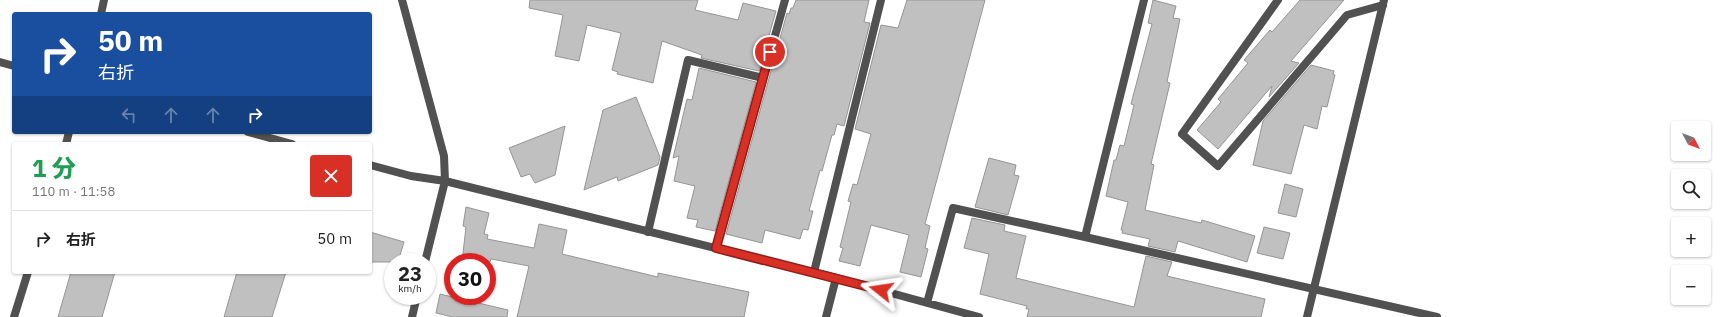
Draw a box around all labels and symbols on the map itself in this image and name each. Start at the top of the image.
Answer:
pin [753,35,787,69]
north arrow [1671,121,1711,161]
speed limit sign: 30 [444,253,496,305]
position arrow [860,269,902,311]

